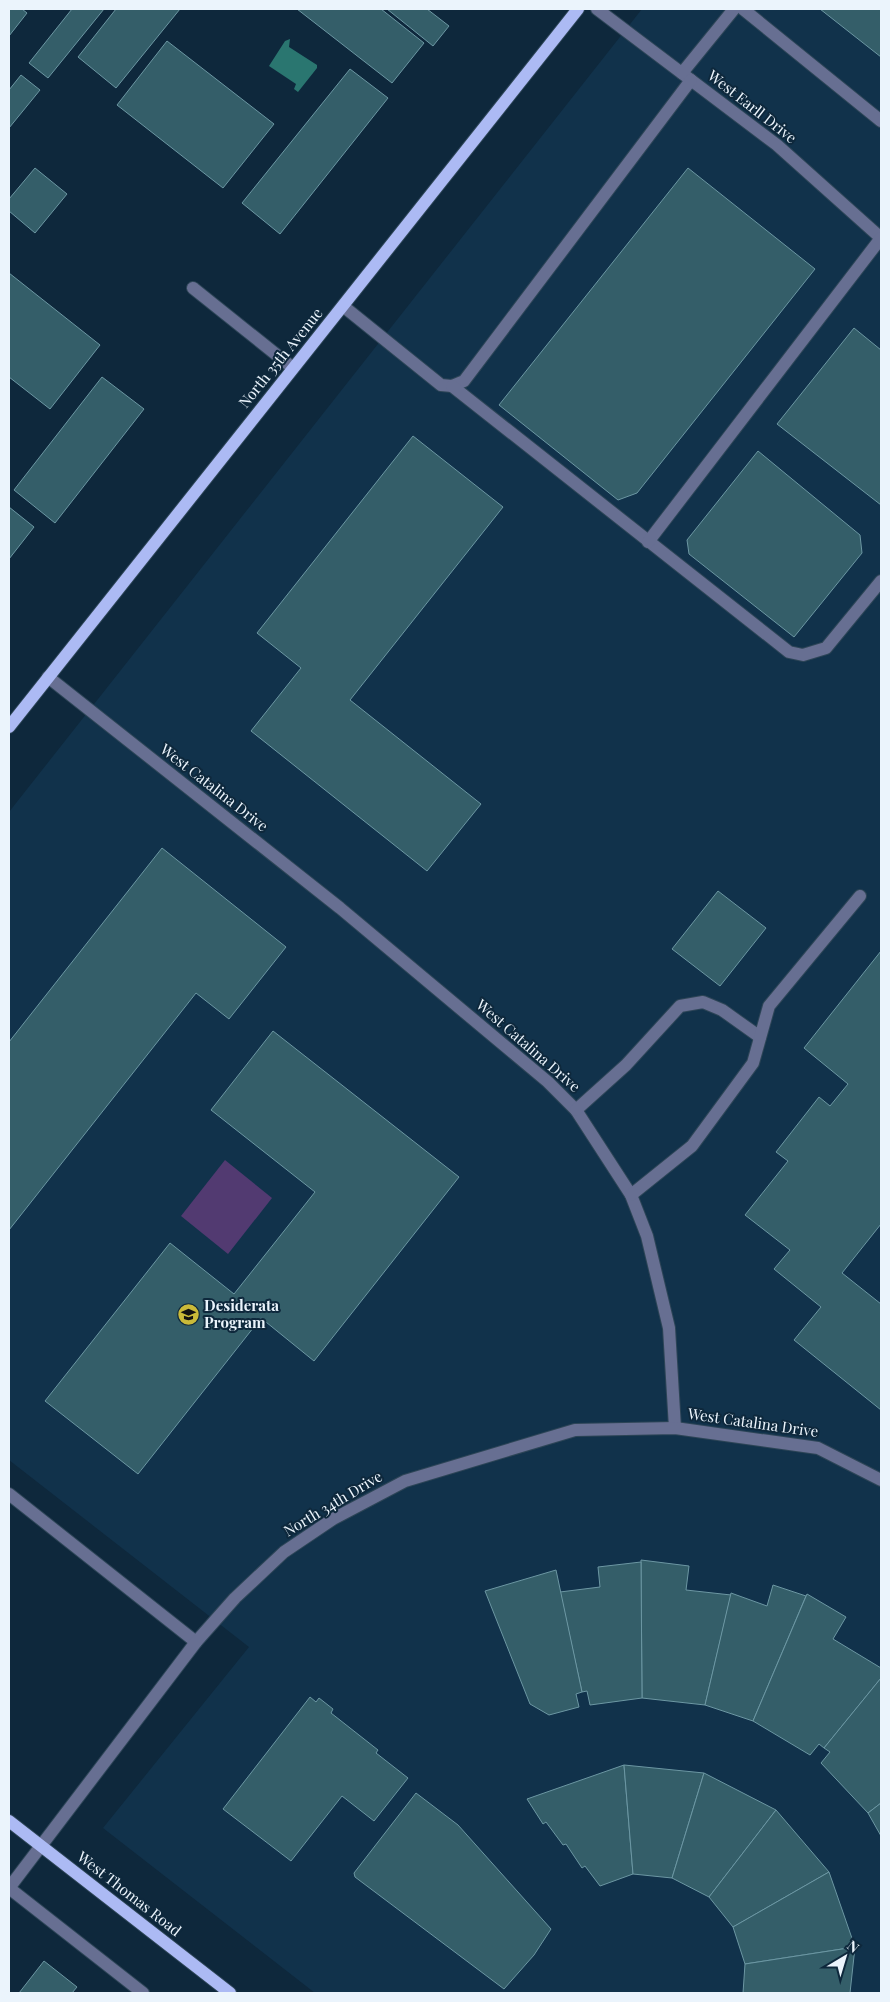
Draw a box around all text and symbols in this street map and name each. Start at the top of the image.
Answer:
street label: West Earll Drive [703,65,801,147]
street label: North 35th Avenue [234,303,327,411]
street label: West Catalina Drive [156,738,273,836]
street label: West Catalina Drive [472,994,585,1096]
place label: Desiderata Program [204,1295,279,1332]
school or university icon: Desiderata Program [176,1303,200,1327]
street label: West Catalina Drive [686,1403,820,1441]
street label: North 34th Drive [279,1466,386,1541]
street label: West Thomas Road [73,1846,186,1940]
north arrow [820,1932,870,1982]
text: N [843,1936,863,1957]

